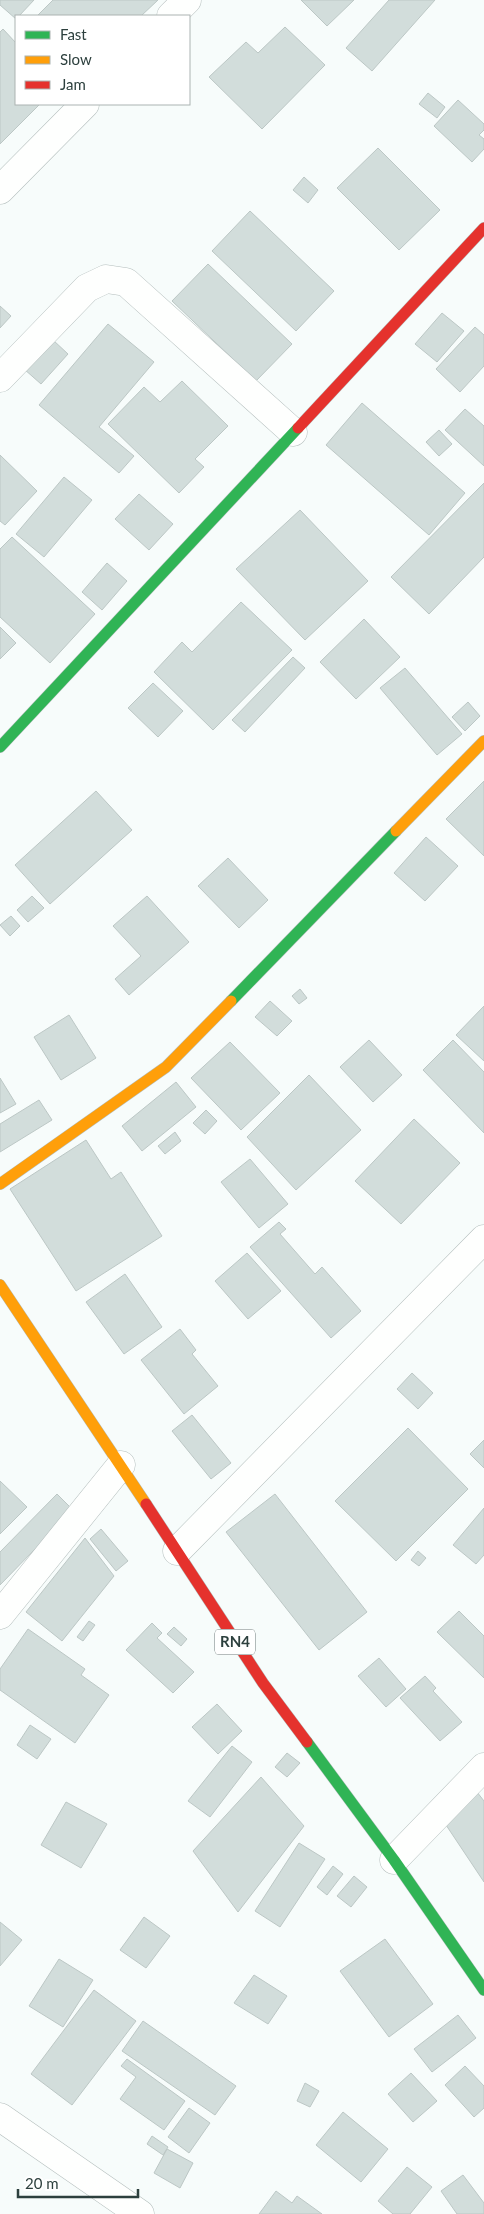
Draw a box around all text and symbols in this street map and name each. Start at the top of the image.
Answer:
legend [15,15,190,105]
text: Fast [60,25,87,43]
text: Slow [60,50,92,68]
text: Jam [60,75,86,93]
road number: RN4 [215,1630,255,1654]
scale bar [18,2166,138,2198]
text: 20 m [25,2174,59,2192]

